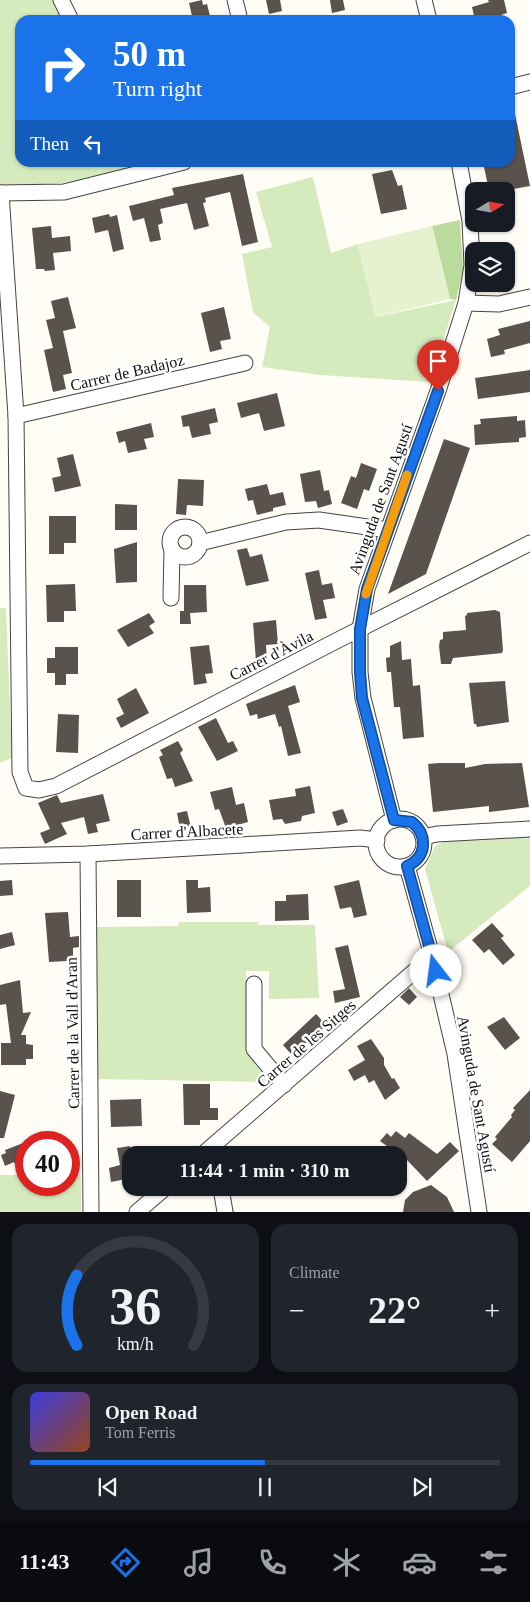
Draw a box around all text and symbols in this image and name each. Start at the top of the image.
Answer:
icon: right [30,35,95,100]
text: 50 m [113,35,186,74]
text: Turn right [113,76,202,101]
icon: left [79,130,107,158]
text: Then [30,133,69,154]
north arrow [465,182,515,232]
map controls [465,182,515,292]
button: layers [465,242,515,292]
pin [417,340,459,391]
icon: arrive [424,347,452,375]
street label: Carrer de Badajoz [68,351,186,395]
street label: Avinguda de Sant Agustí [345,421,417,577]
street label: Carrer d'Àvila [226,626,316,684]
street label: Carrer d'Albacete [130,820,244,843]
position arrow [409,944,461,996]
street label: Carrer de la Vall d'Aran [63,957,82,1109]
street label: Carrer de les Sitges [254,996,360,1092]
street label: Avinguda de Sant Agustí [453,1014,499,1175]
speed limit sign: 40 [15,1131,80,1196]
text: 11:44 · 1 min · 310 m [180,1160,349,1181]
text: Climate [289,1264,340,1281]
text: 36 [110,1278,162,1335]
text: 22° [368,1289,421,1331]
text: − [289,1295,305,1326]
text: + [484,1295,500,1326]
text: km/h [117,1334,154,1354]
text: Open Road [105,1402,197,1423]
text: Tom Ferris [105,1424,175,1441]
icon: previous [94,1473,122,1501]
icon: pause [251,1473,279,1501]
icon: next [408,1473,436,1501]
icon: directions [108,1545,143,1580]
icon: music [181,1545,216,1580]
icon: phone [255,1545,290,1580]
icon: climate [329,1545,364,1580]
icon: car [402,1545,437,1580]
icon: filters [476,1545,511,1580]
text: 11:43 [19,1549,69,1574]

